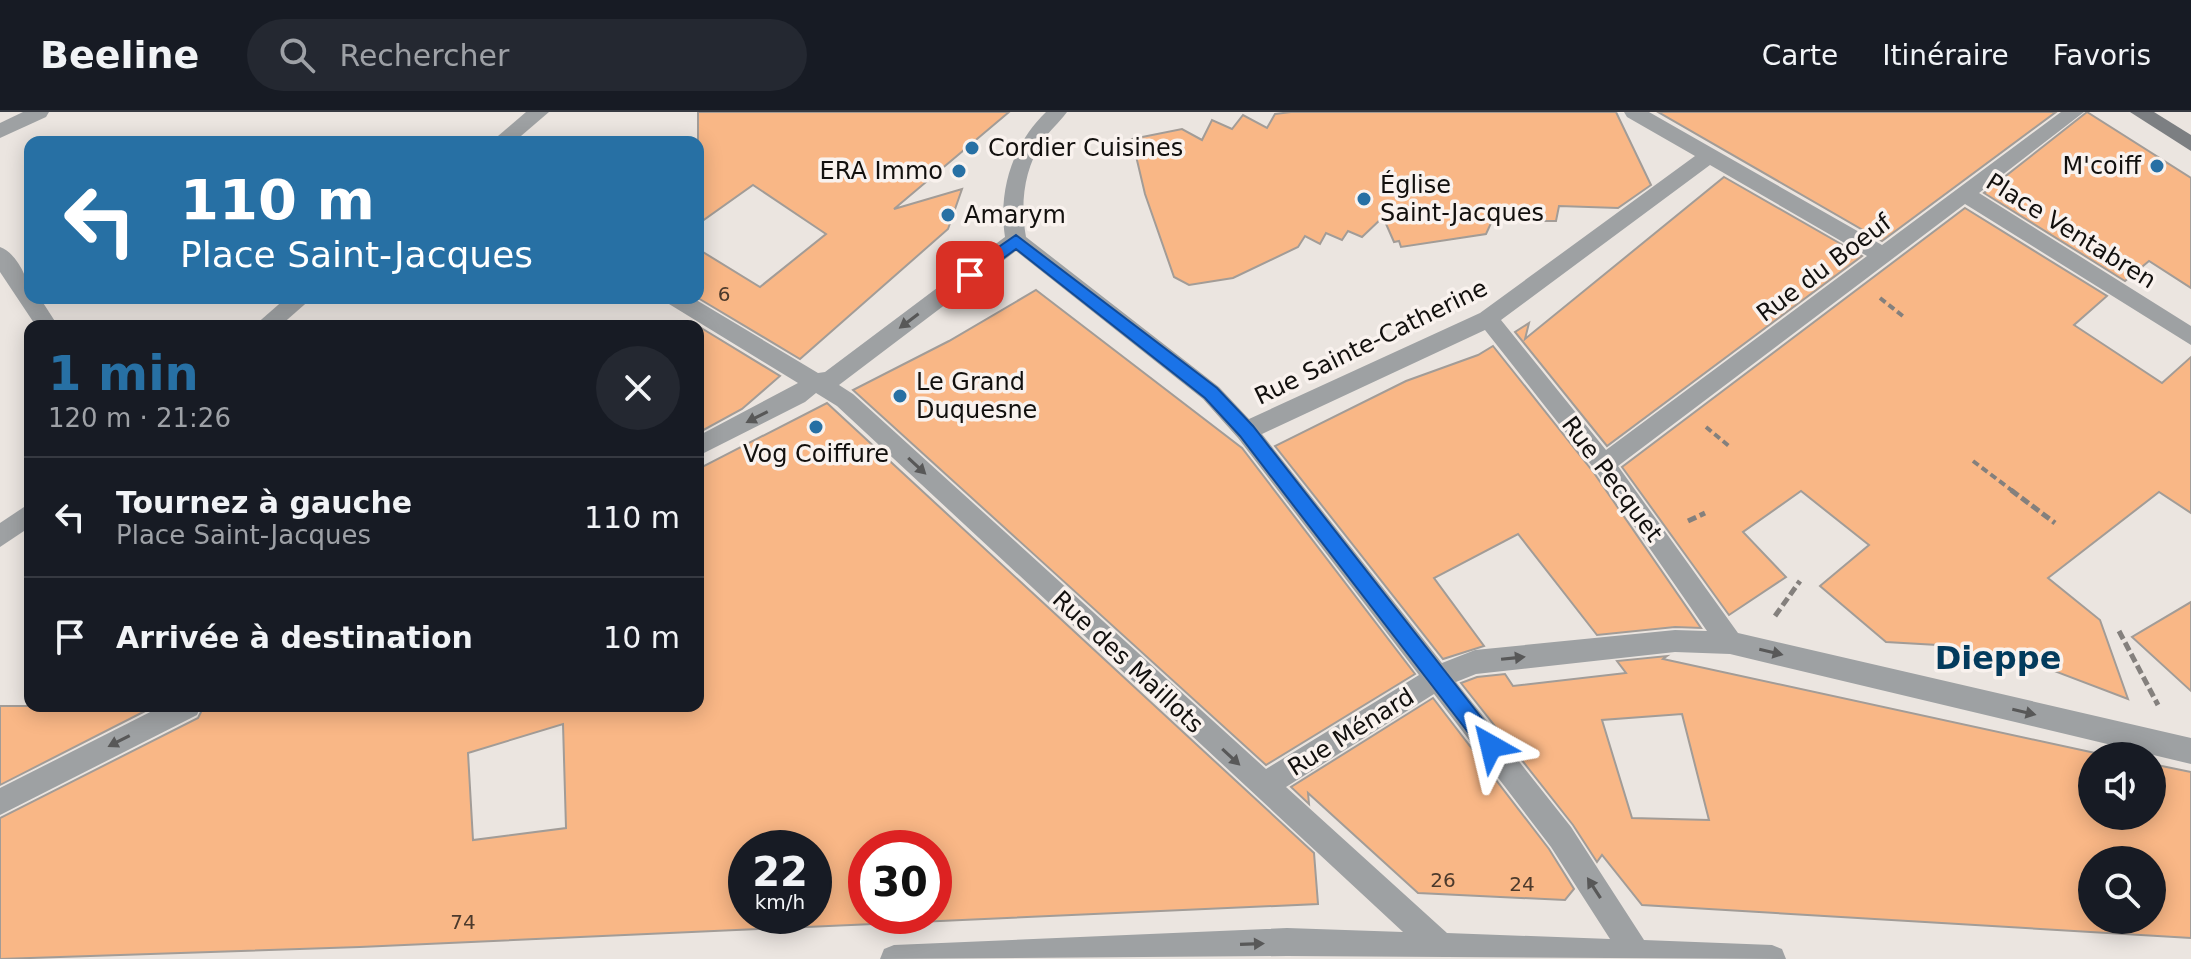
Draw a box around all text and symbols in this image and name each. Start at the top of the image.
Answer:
search box [247,19,807,91]
text: Beeline [40,33,199,77]
icon: search [275,33,319,77]
text: Rechercher [339,38,509,73]
text: Carte [1762,39,1838,72]
text: Itinéraire [1882,39,2009,72]
text: Favoris [2053,39,2151,72]
place label: Cordier Cuisines [988,134,1183,162]
marker: Cordier Cuisines [963,139,981,157]
place label: M'coiff [2063,152,2141,180]
place label: ERA Immo [820,157,943,185]
marker: M'coiff [2148,157,2166,175]
marker: ERA Immo [950,162,968,180]
text: 110 m [180,167,375,232]
icon: left [48,168,152,272]
street label: Place Ventabren [1981,168,2161,294]
place label: Église Saint-Jacques [1380,170,1544,227]
marker: Église Saint-Jacques [1355,190,1373,208]
place label: Amarym [964,201,1066,229]
marker: Amarym [939,206,957,224]
street label: Rue du Boeuf [1751,208,1897,328]
text: Place Saint-Jacques [180,234,533,275]
pin [936,241,1004,309]
icon: arrive [948,253,992,297]
street label: Rue Sainte-Catherine [1250,273,1492,411]
house number: 6 [718,282,730,306]
one-way arrow [898,312,919,328]
text: 1 min [48,345,199,401]
button: close [596,346,680,430]
place label: Le Grand Duquesne [916,368,1037,424]
marker: Le Grand Duquesne [891,387,909,405]
text: 120 m · 21:26 [48,403,231,433]
one-way arrow [745,410,768,423]
street label: Rue Pecquet [1556,411,1668,547]
marker: Vog Coiffure [807,418,825,436]
place label: Vog Coiffure [743,440,889,468]
one-way arrow [907,457,926,475]
text: Tournez à gauche [116,485,412,520]
icon: left [48,495,92,539]
text: 110 m [584,500,680,535]
text: Place Saint-Jacques [116,520,371,550]
street label: Rue des Maillots [1047,585,1209,739]
icon: arrive [48,615,92,659]
text: Arrivée à destination [116,620,473,655]
text: 10 m [603,620,680,655]
district label: Dieppe [1935,639,2061,677]
one-way arrow [1759,647,1784,659]
one-way arrow [1501,651,1526,664]
street label: Rue Ménard [1283,682,1419,782]
position arrow [1449,704,1533,788]
one-way arrow [2012,706,2037,718]
one-way arrow [107,735,130,748]
map controls [2078,742,2166,934]
button: sound [2078,742,2166,830]
one-way arrow [1222,747,1241,765]
speed limit sign: 30 [848,830,952,934]
button: search [2078,846,2166,934]
text: 22 [752,849,808,895]
house number: 26 [1430,868,1456,892]
house number: 24 [1509,872,1535,896]
one-way arrow [1587,877,1601,899]
text: km/h [755,890,805,914]
house number: 74 [450,910,476,934]
one-way arrow [1240,937,1265,950]

